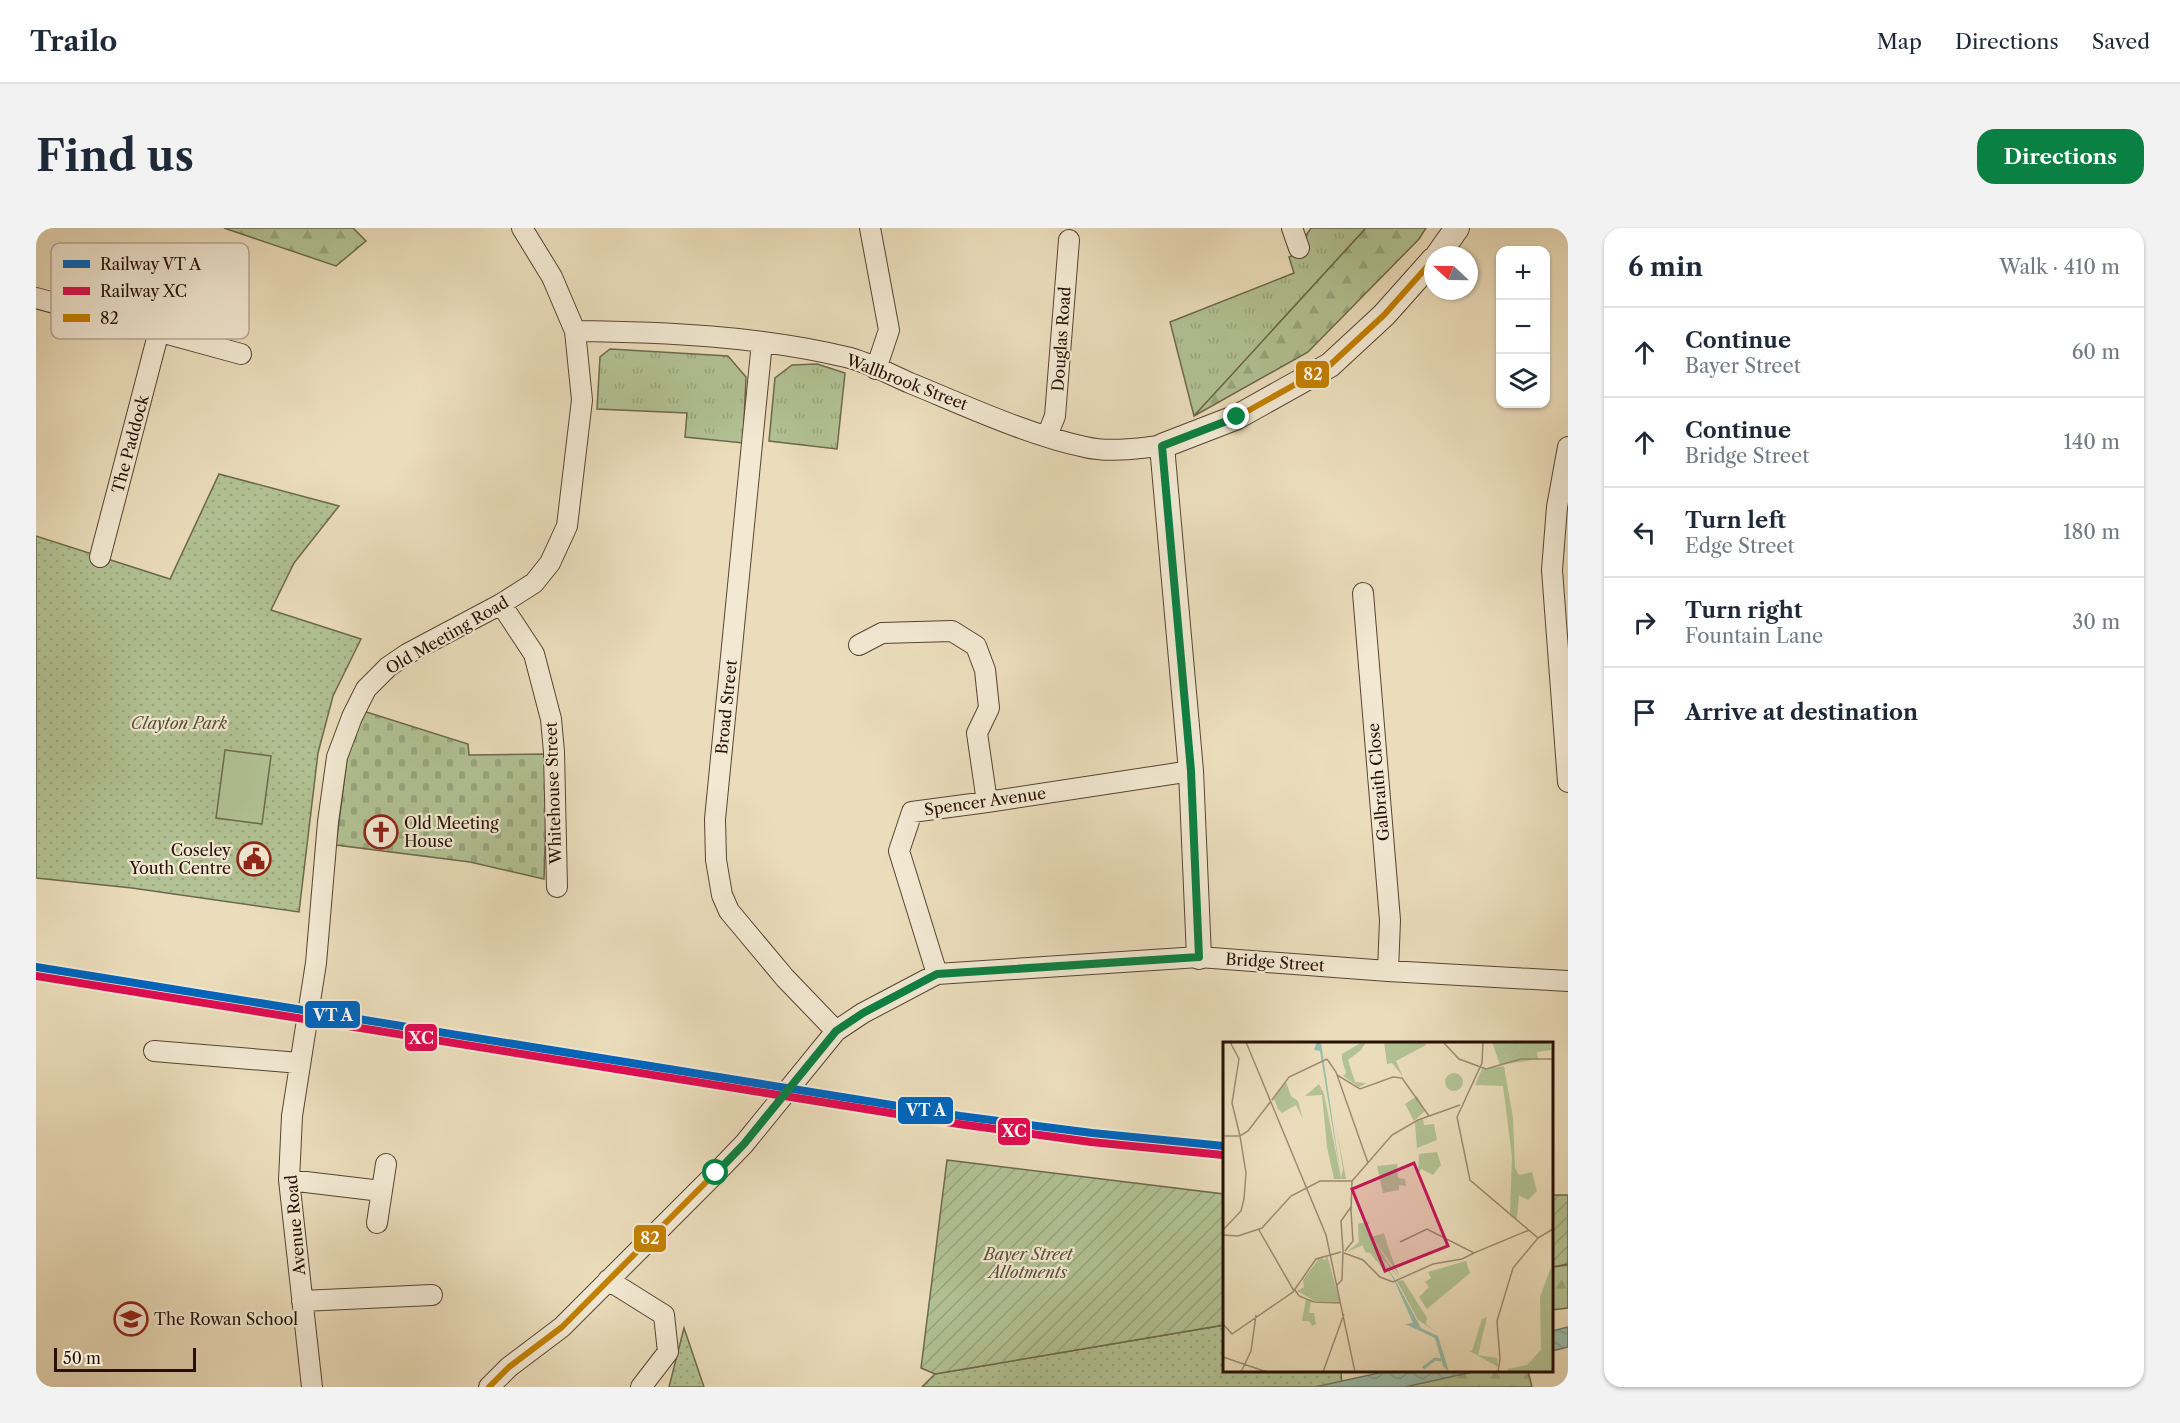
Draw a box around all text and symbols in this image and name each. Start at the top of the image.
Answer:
text: Trailo [30,24,117,58]
text: Map [1877,29,1922,54]
text: Directions [1955,29,2059,54]
text: Saved [2092,29,2150,54]
button: Directions [1977,129,2144,184]
text: Find us [36,130,194,182]
legend [51,243,249,339]
north arrow [1424,246,1478,300]
map controls [1496,246,1550,408]
button: + [1496,246,1550,300]
text: 6 min [1628,251,1703,283]
text: Railway VT A [100,254,202,274]
text: Walk · 410 m [1999,255,2120,279]
text: Railway XC [100,281,187,301]
street label: Douglas Road [1047,286,1075,392]
button: − [1496,300,1550,354]
text: 82 [100,308,119,328]
text: Continue [1685,327,1791,354]
icon: ahead [1628,336,1661,369]
text: 60 m [2072,340,2120,364]
street label: Wallbrook Street [843,349,971,414]
button: layers [1496,354,1550,408]
text: Bayer Street [1685,354,1801,378]
line badge: 82 [1295,360,1330,389]
text: 82 [1303,364,1323,384]
street label: The Paddock [107,392,153,495]
route end [1223,403,1249,429]
text: Continue [1685,417,1791,444]
icon: ahead [1628,426,1661,459]
text: 140 m [2063,430,2120,454]
text: Bridge Street [1685,444,1809,468]
text: Turn left [1685,507,1786,534]
icon: left [1628,516,1661,549]
text: 180 m [2063,520,2120,544]
text: Edge Street [1685,534,1795,558]
street label: Old Meeting Road [382,592,512,678]
text: Turn right [1685,597,1803,624]
icon: right [1628,606,1661,639]
text: 30 m [2072,610,2120,634]
text: Fountain Lane [1685,624,1823,648]
street label: Broad Street [711,658,741,755]
icon: arrive [1628,696,1661,729]
text: Arrive at destination [1685,699,1918,726]
park label: Clayton Park [131,713,228,733]
street label: Whitehouse Street [541,721,566,866]
street label: Galbraith Close [1363,722,1393,842]
street label: Spencer Avenue [923,783,1047,819]
place label: Old Meeting House [404,813,499,851]
church icon: Old Meeting House [363,814,399,850]
place label: Coseley Youth Centre [128,840,232,878]
public building icon: Coseley Youth Centre [236,841,272,877]
street label: Bridge Street [1225,949,1326,975]
line badge: VT A [304,1000,361,1029]
text: VT A [312,1005,354,1025]
line badge: XC [404,1023,438,1052]
text: XC [407,1028,434,1048]
inset map [1223,1042,1553,1372]
line badge: VT A [897,1096,954,1125]
text: VT A [905,1100,947,1120]
line badge: XC [997,1117,1031,1146]
text: XC [1000,1121,1027,1141]
route start [702,1159,728,1185]
street label: Avenue Road [281,1174,309,1277]
line badge: 82 [633,1224,667,1253]
text: 82 [640,1228,660,1248]
park label: Bayer Street Allotments [982,1244,1074,1282]
school or university icon: The Rowan School [113,1301,149,1337]
place label: The Rowan School [154,1309,298,1329]
scale bar [54,1345,196,1372]
text: 50 m [63,1348,101,1368]

